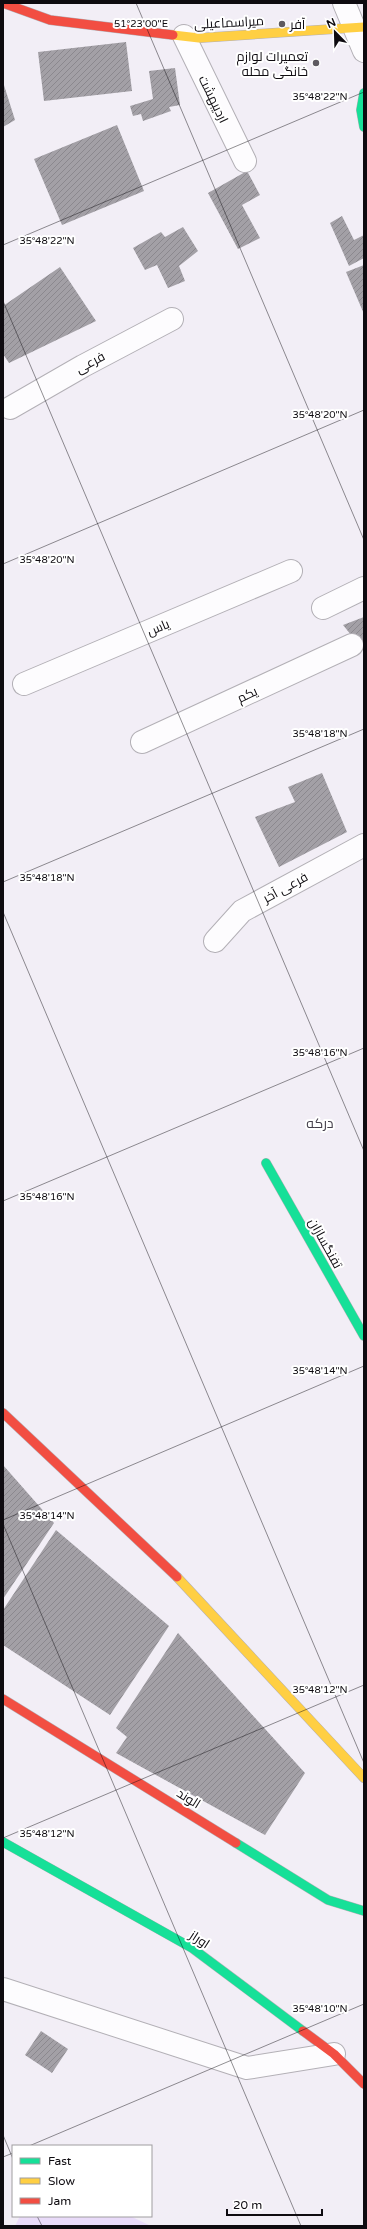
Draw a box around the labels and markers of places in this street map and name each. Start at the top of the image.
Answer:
place label: آفر [289,17,306,33]
marker: آفر [277,19,287,29]
place label: تعمیرات لوازم خانگی محله [236,49,309,80]
marker: تعمیرات لوازم خانگی محله [311,58,321,68]

